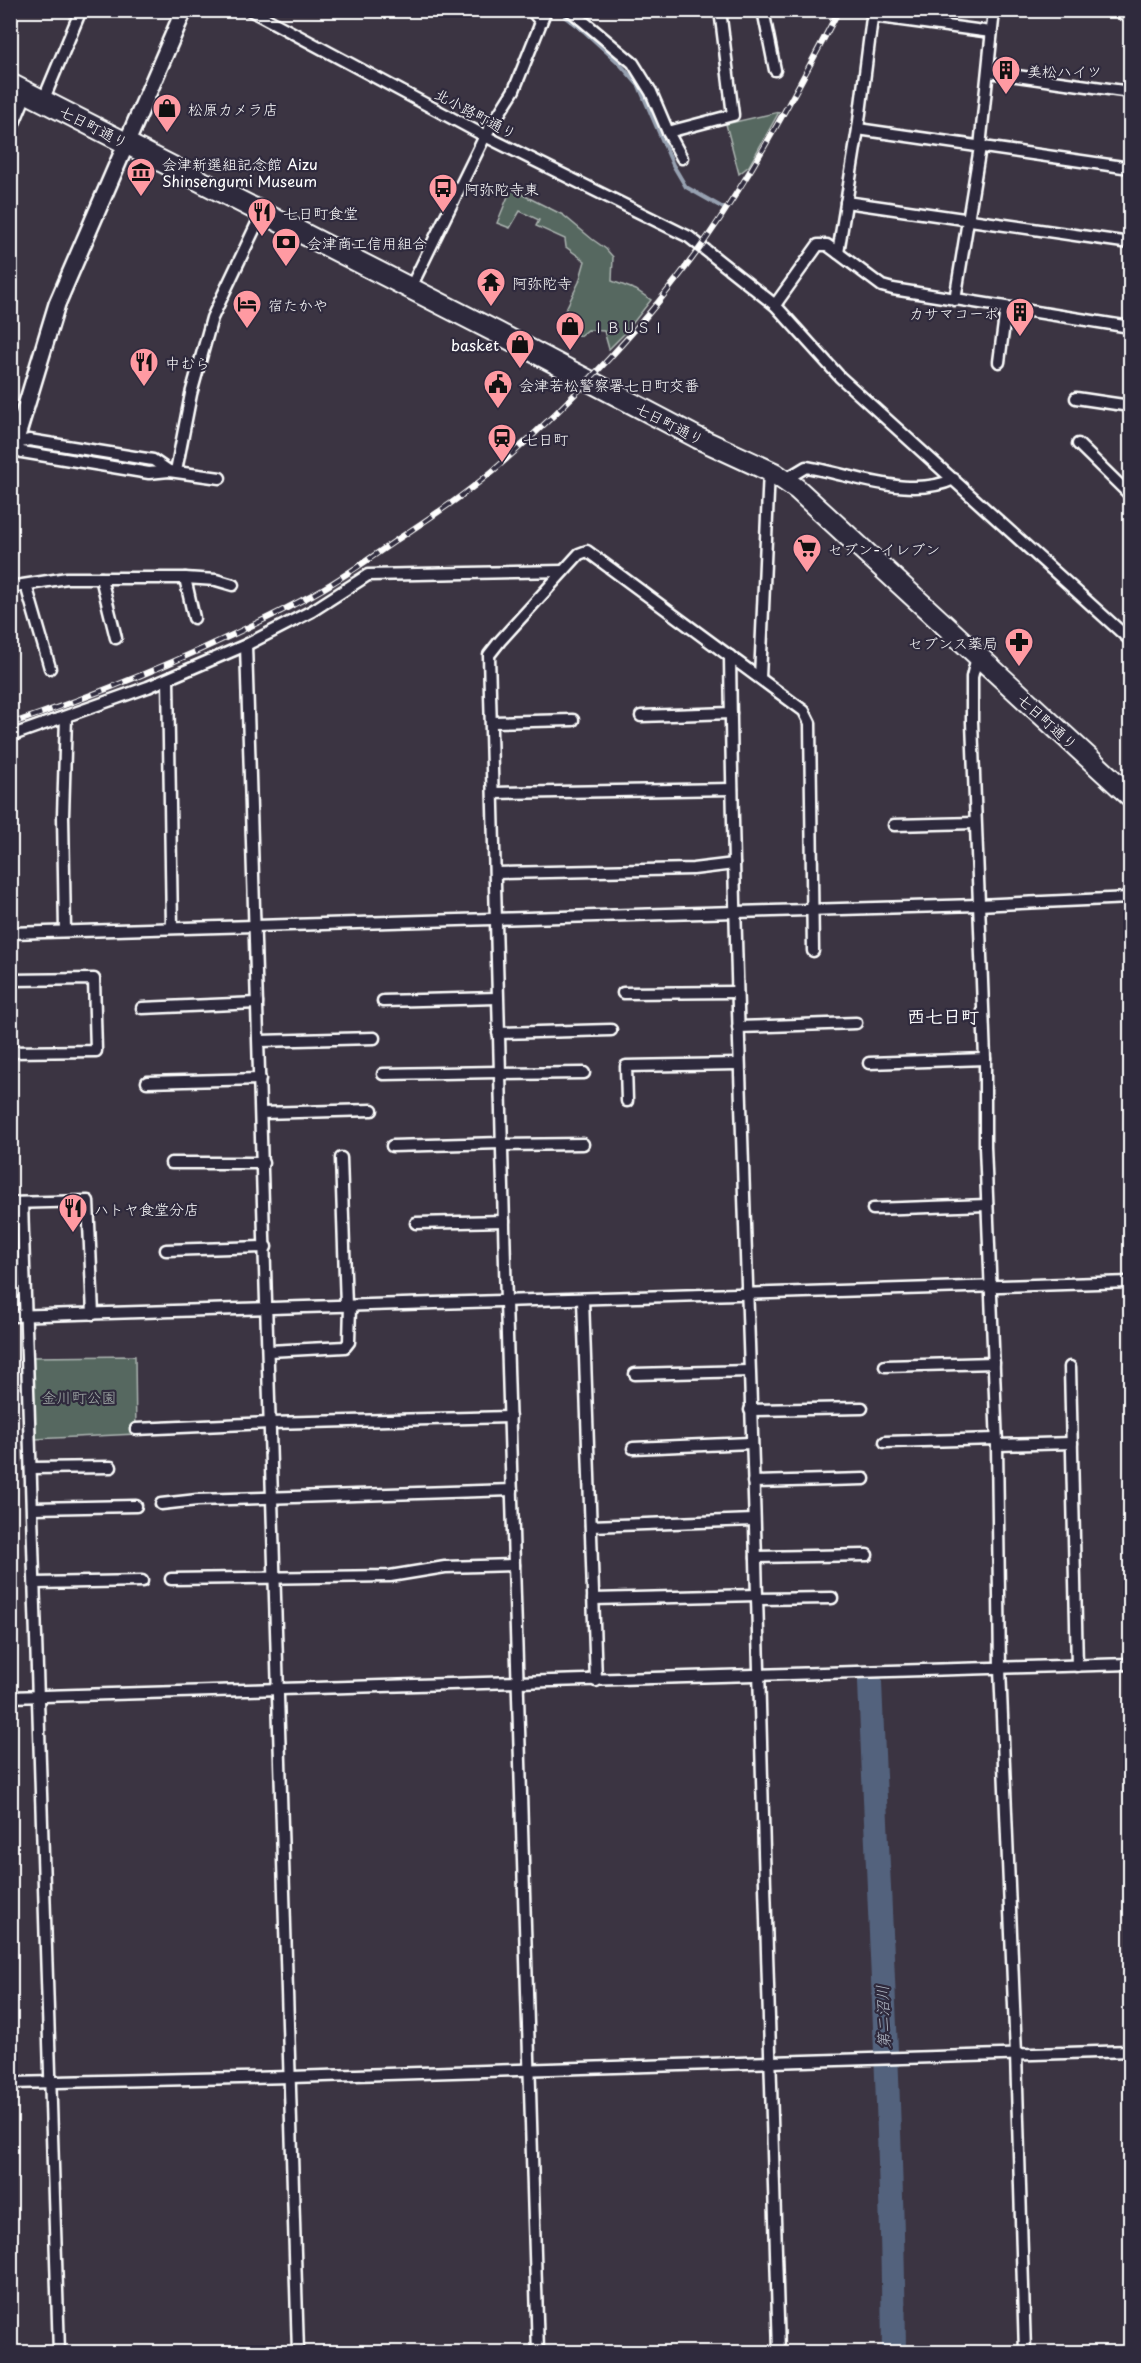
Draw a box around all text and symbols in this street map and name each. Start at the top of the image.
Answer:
building icon: 美松ハイツ [990,54,1022,96]
place label: 美松ハイツ [1027,59,1102,82]
street label: 北小路町通り [431,82,521,144]
shop icon: 松原カメラ店 [151,92,183,134]
place label: 松原カメラ店 [188,97,278,120]
street label: 七日町通り [55,99,133,153]
place label: 会津新選組記念館 Aizu Shinsengumi Museum [162,152,318,192]
museum icon: 会津新選組記念館 Aizu Shinsengumi Museum [125,156,157,198]
bus stop icon: 阿弥陀寺東 [427,172,459,214]
place label: 阿弥陀寺東 [464,177,539,200]
restaurant icon: 七日町食堂 [246,196,278,238]
place label: 七日町食堂 [283,201,358,224]
bank icon: 会津商工信用組合 [270,226,302,268]
place label: 会津商工信用組合 [307,231,427,254]
temple icon: 阿弥陀寺 [475,266,507,308]
place label: 阿弥陀寺 [512,271,572,294]
hotel icon: 宿たかや [231,288,263,330]
place label: 宿たかや [268,293,328,316]
building icon: カサマコーポ [1004,296,1036,338]
place label: カサマコーポ [909,301,999,324]
shop icon: ＩＢＵＳＩ [554,310,586,352]
place label: ＩＢＵＳＩ [591,315,666,338]
shop icon: basket [504,328,536,370]
place label: basket [451,333,499,356]
restaurant icon: 中むら [128,346,160,388]
place label: 中むら [165,351,210,374]
public building icon: 会津若松警察署七日町交番 [482,368,514,410]
place label: 会津若松警察署七日町交番 [519,373,699,396]
street label: 七日町通り [631,396,709,450]
station icon: 七日町 [486,422,518,464]
place label: 七日町 [523,427,569,450]
supermarket icon: セブン-イレブン [791,532,823,574]
place label: セブン-イレブン [828,537,940,560]
pharmacy icon: セブンス薬局 [1003,626,1035,668]
place label: セブンス薬局 [908,631,998,654]
street label: 七日町通り [1012,687,1084,755]
district label: 西七日町 [907,1002,979,1029]
restaurant icon: ハトヤ食堂分店 [57,1192,89,1234]
place label: ハトヤ食堂分店 [94,1197,199,1220]
park label: 金川町公園 [41,1385,117,1408]
water label: 第二沼川 [869,1985,895,2049]

